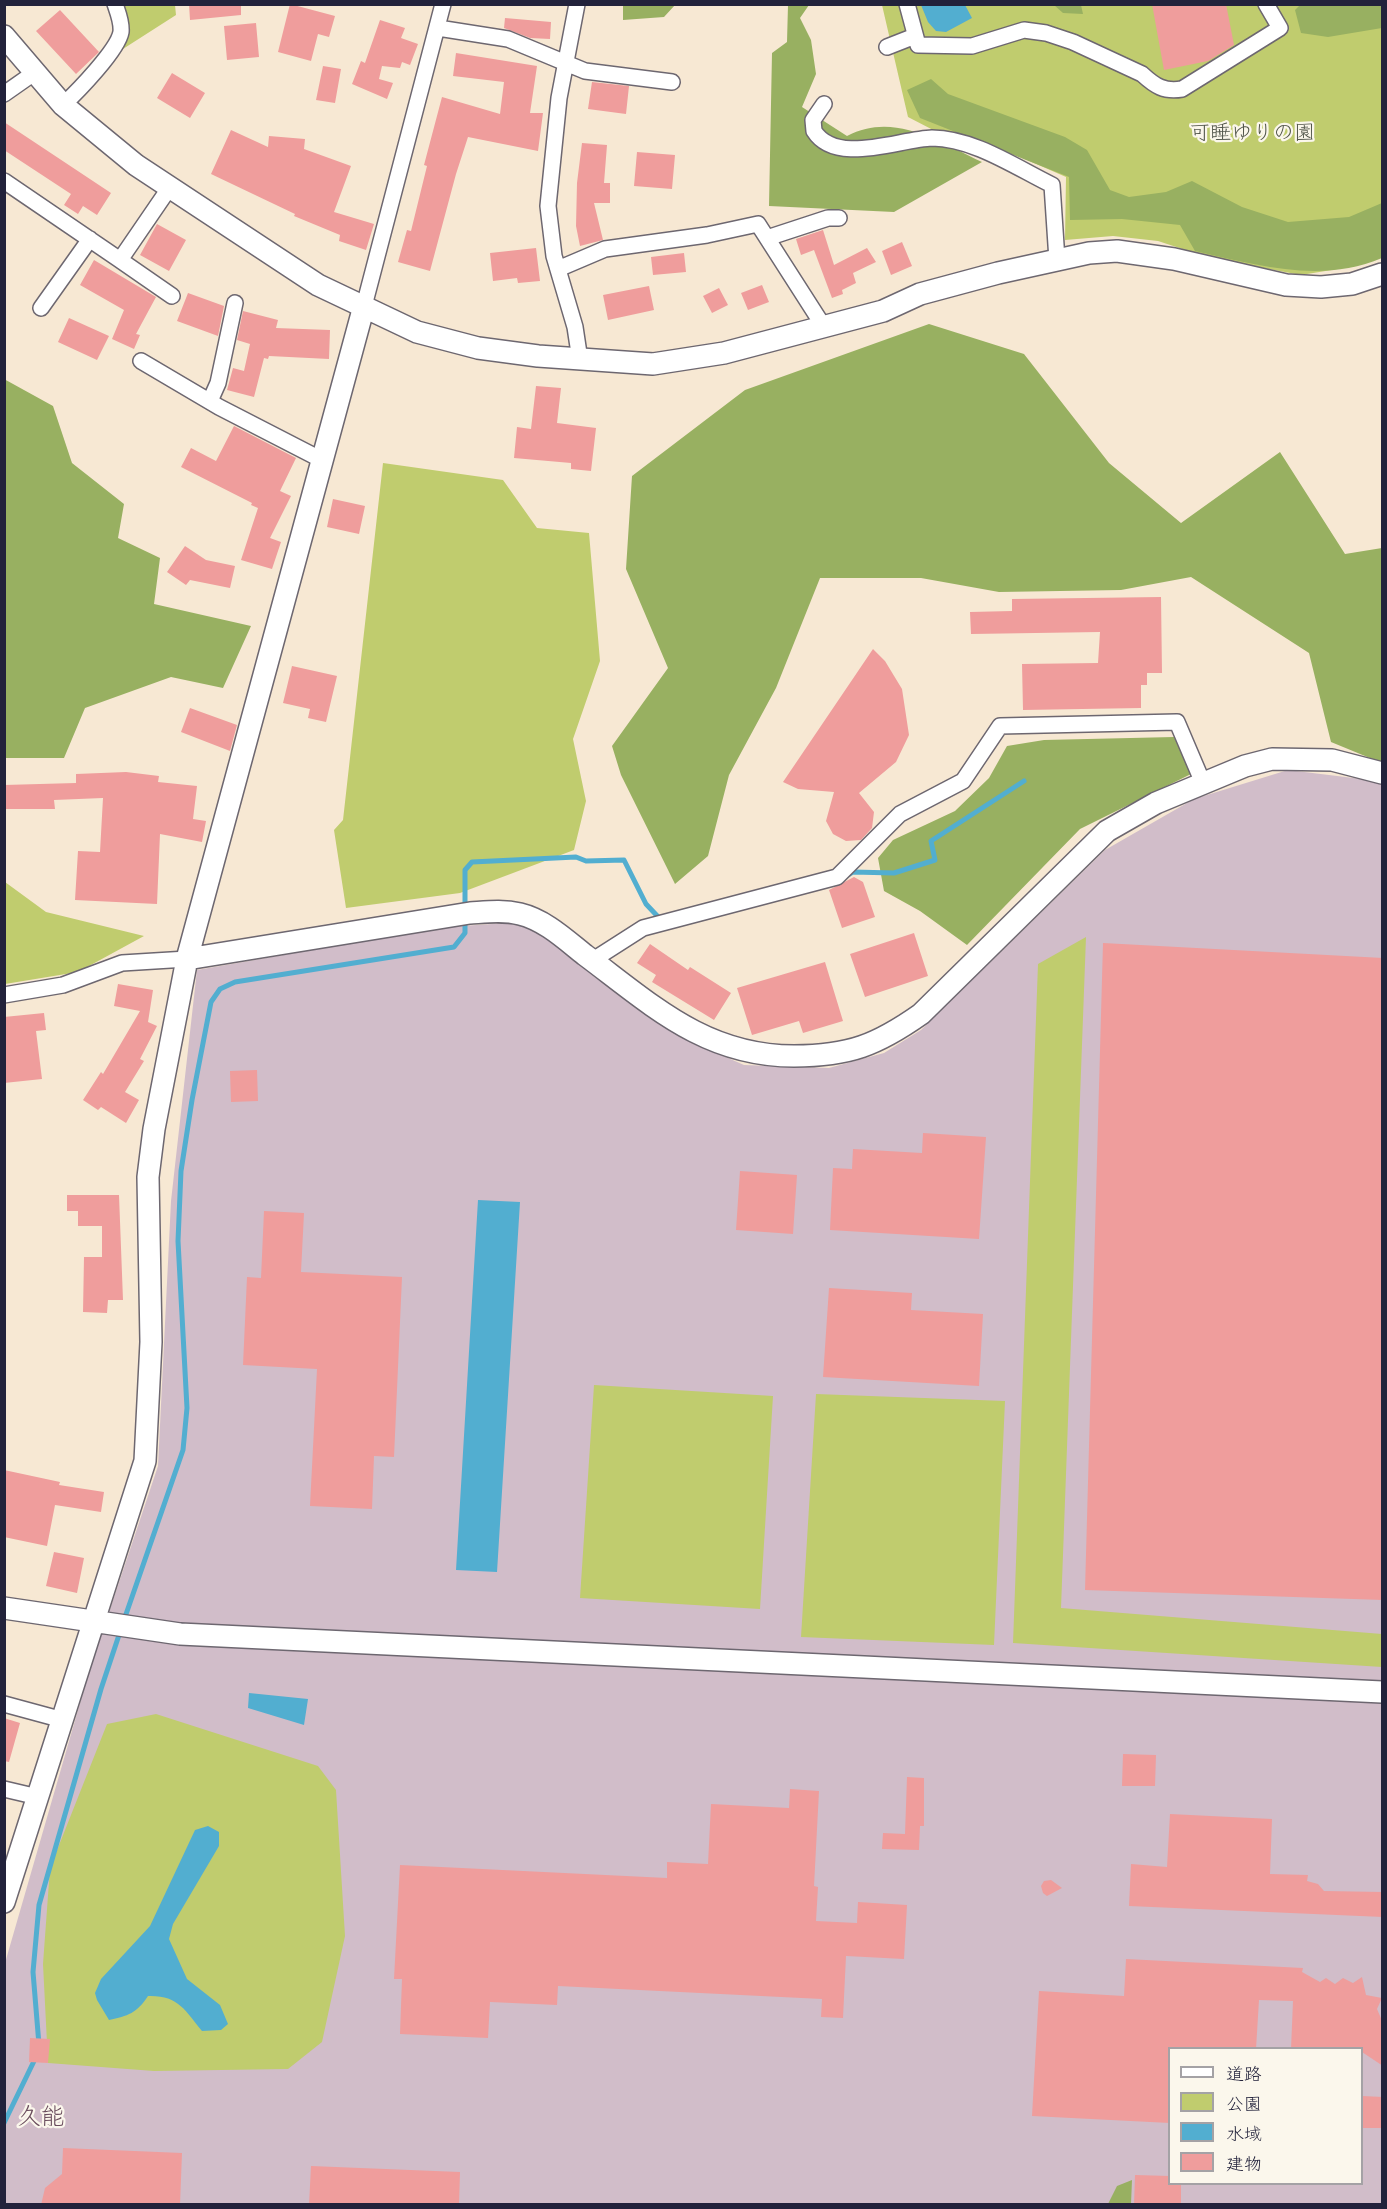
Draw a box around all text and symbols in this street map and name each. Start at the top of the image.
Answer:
park label: 可睡ゆりの園 [1189,121,1315,147]
legend [1168,2047,1363,2185]
text: 道路 [1226,2064,1262,2085]
text: 公園 [1226,2094,1262,2115]
district label: 久能 [17,2104,65,2132]
text: 水域 [1226,2124,1262,2145]
text: 建物 [1226,2154,1262,2175]

